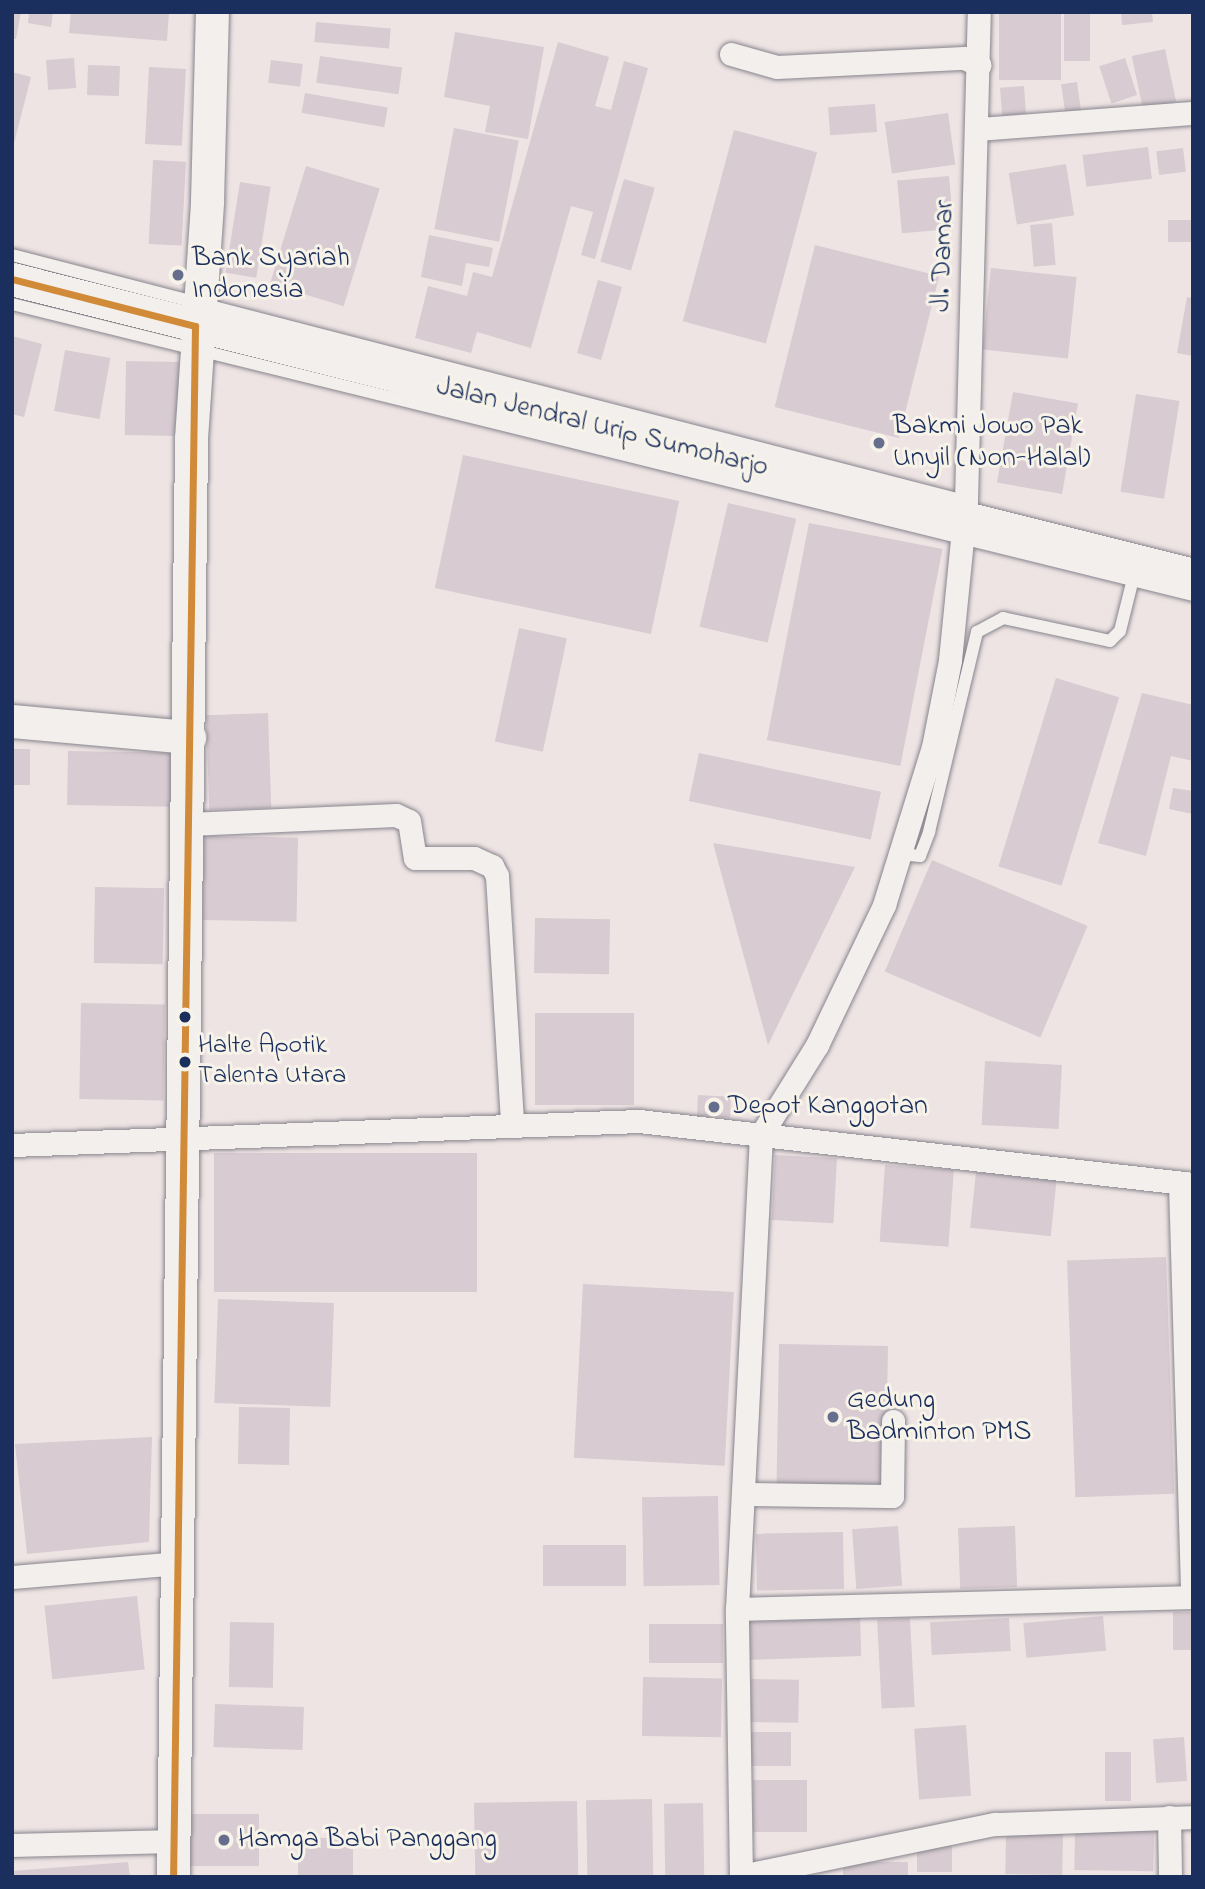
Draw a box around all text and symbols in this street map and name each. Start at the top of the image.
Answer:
street label: Jl. Damar [925,199,963,313]
place label: Bank Syariah Indonesia [192,242,350,308]
marker: Bank Syariah Indonesia [170,267,186,283]
street label: Jalan Jendral Urip Sumoharjo [433,370,771,486]
place label: Bakmi Jowo Pak Unyil (Non-Halal) [893,410,1090,476]
marker: Bakmi Jowo Pak Unyil (Non-Halal) [871,435,887,451]
unlabelled marker [178,1010,192,1024]
place label: Halte Apotik Talenta Utara [198,1031,346,1092]
marker: Halte Apotik Talenta Utara [178,1055,192,1069]
place label: Depot Kanggotan [728,1090,928,1124]
marker: Depot Kanggotan [706,1099,722,1115]
place label: Gedung Badminton PMS [847,1384,1032,1450]
marker: Gedung Badminton PMS [825,1409,841,1425]
place label: Hamga Babi Panggang [238,1823,497,1857]
marker: Hamga Babi Panggang [216,1832,232,1848]

